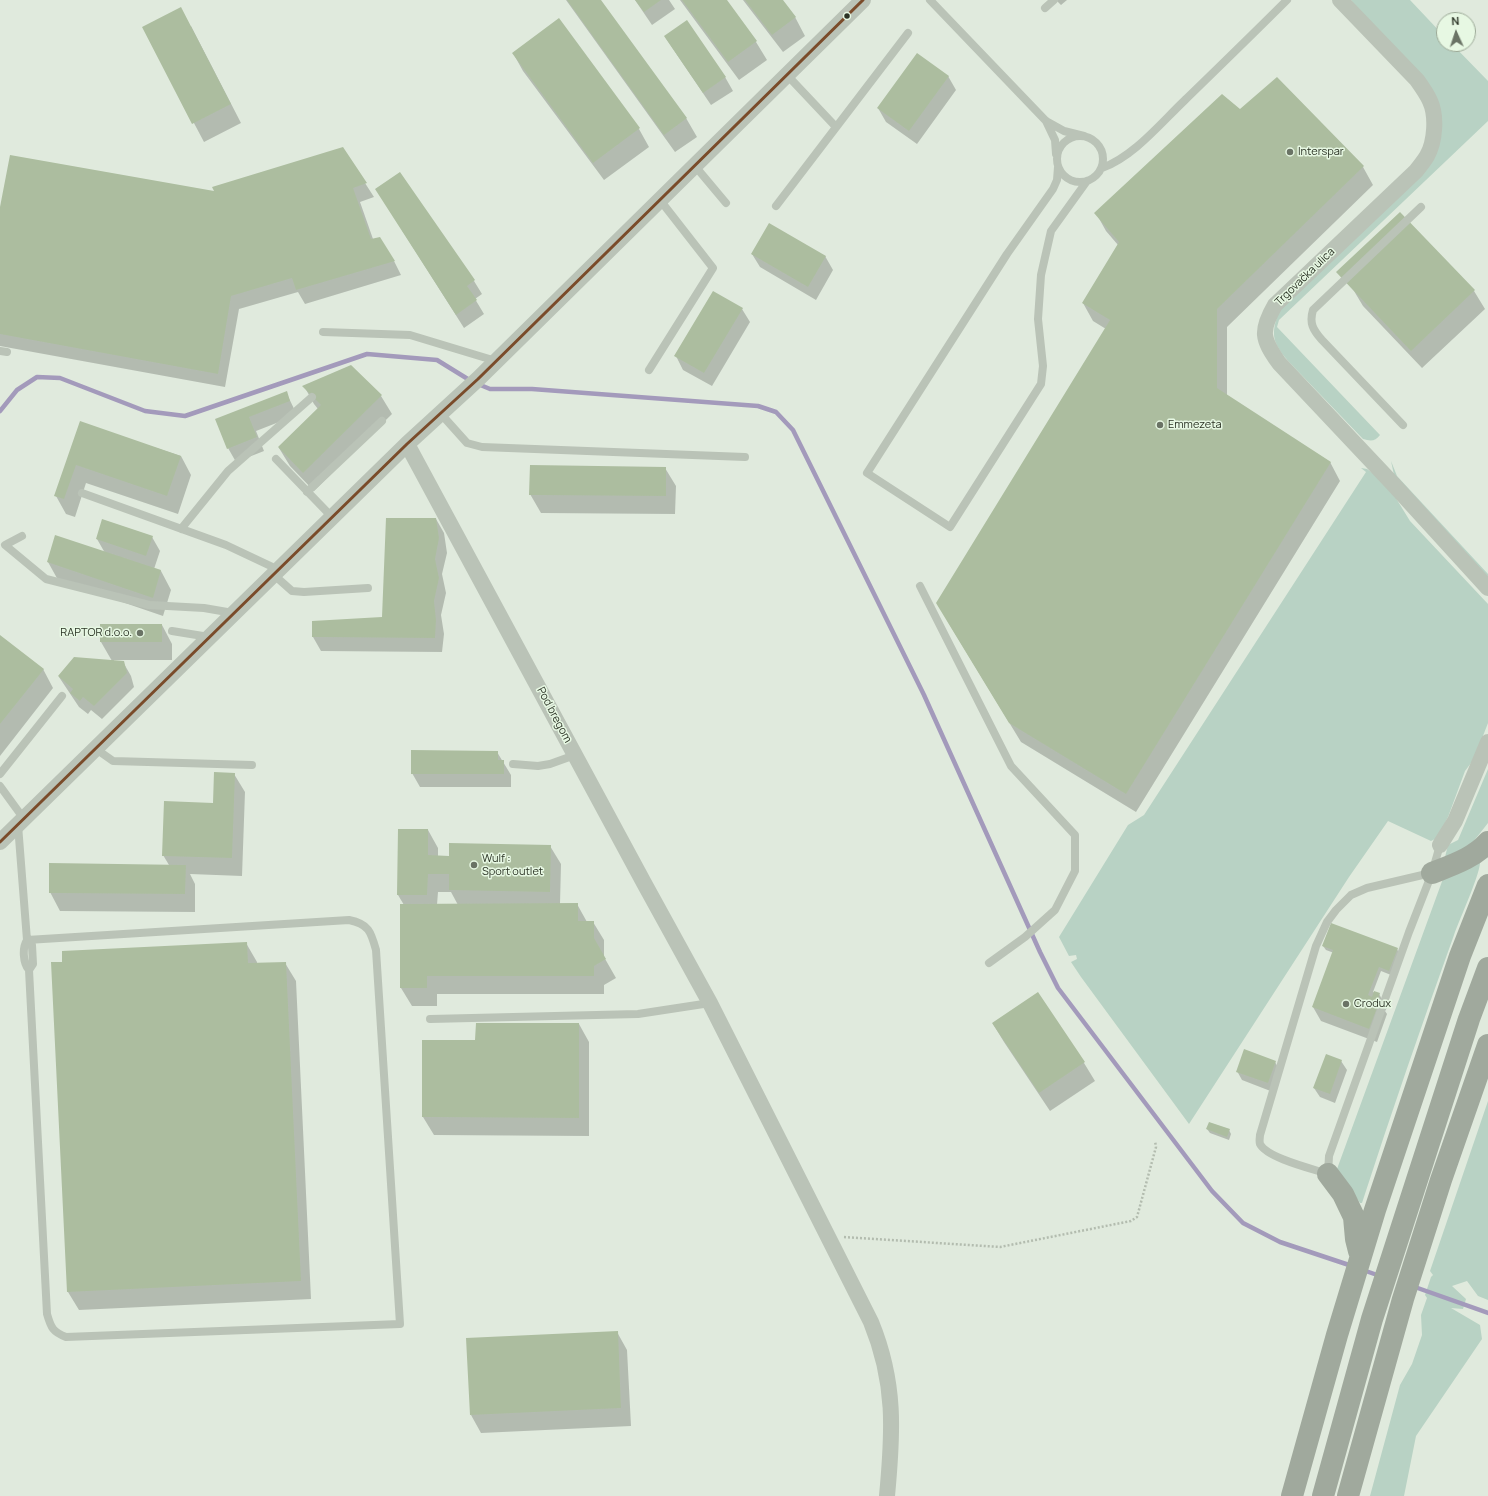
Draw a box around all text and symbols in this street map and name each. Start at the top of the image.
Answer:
unlabelled marker [842,11,852,21]
north arrow [1436,12,1476,52]
text: N [1451,13,1460,28]
place label: Interspar [1298,145,1344,159]
marker: Interspar [1285,147,1295,157]
street label: Trgovačka ulica [1273,245,1337,309]
place label: Emmezeta [1168,418,1222,432]
marker: Emmezeta [1155,420,1165,430]
place label: RAPTOR d.o.o. [60,626,132,640]
marker: RAPTOR d.o.o. [135,628,145,638]
street label: Pod bregom [534,685,574,745]
place label: Wulf : Sport outlet [482,852,543,878]
marker: Wulf : Sport outlet [469,860,479,870]
place label: Crodux [1354,997,1391,1011]
marker: Crodux [1341,999,1351,1009]

